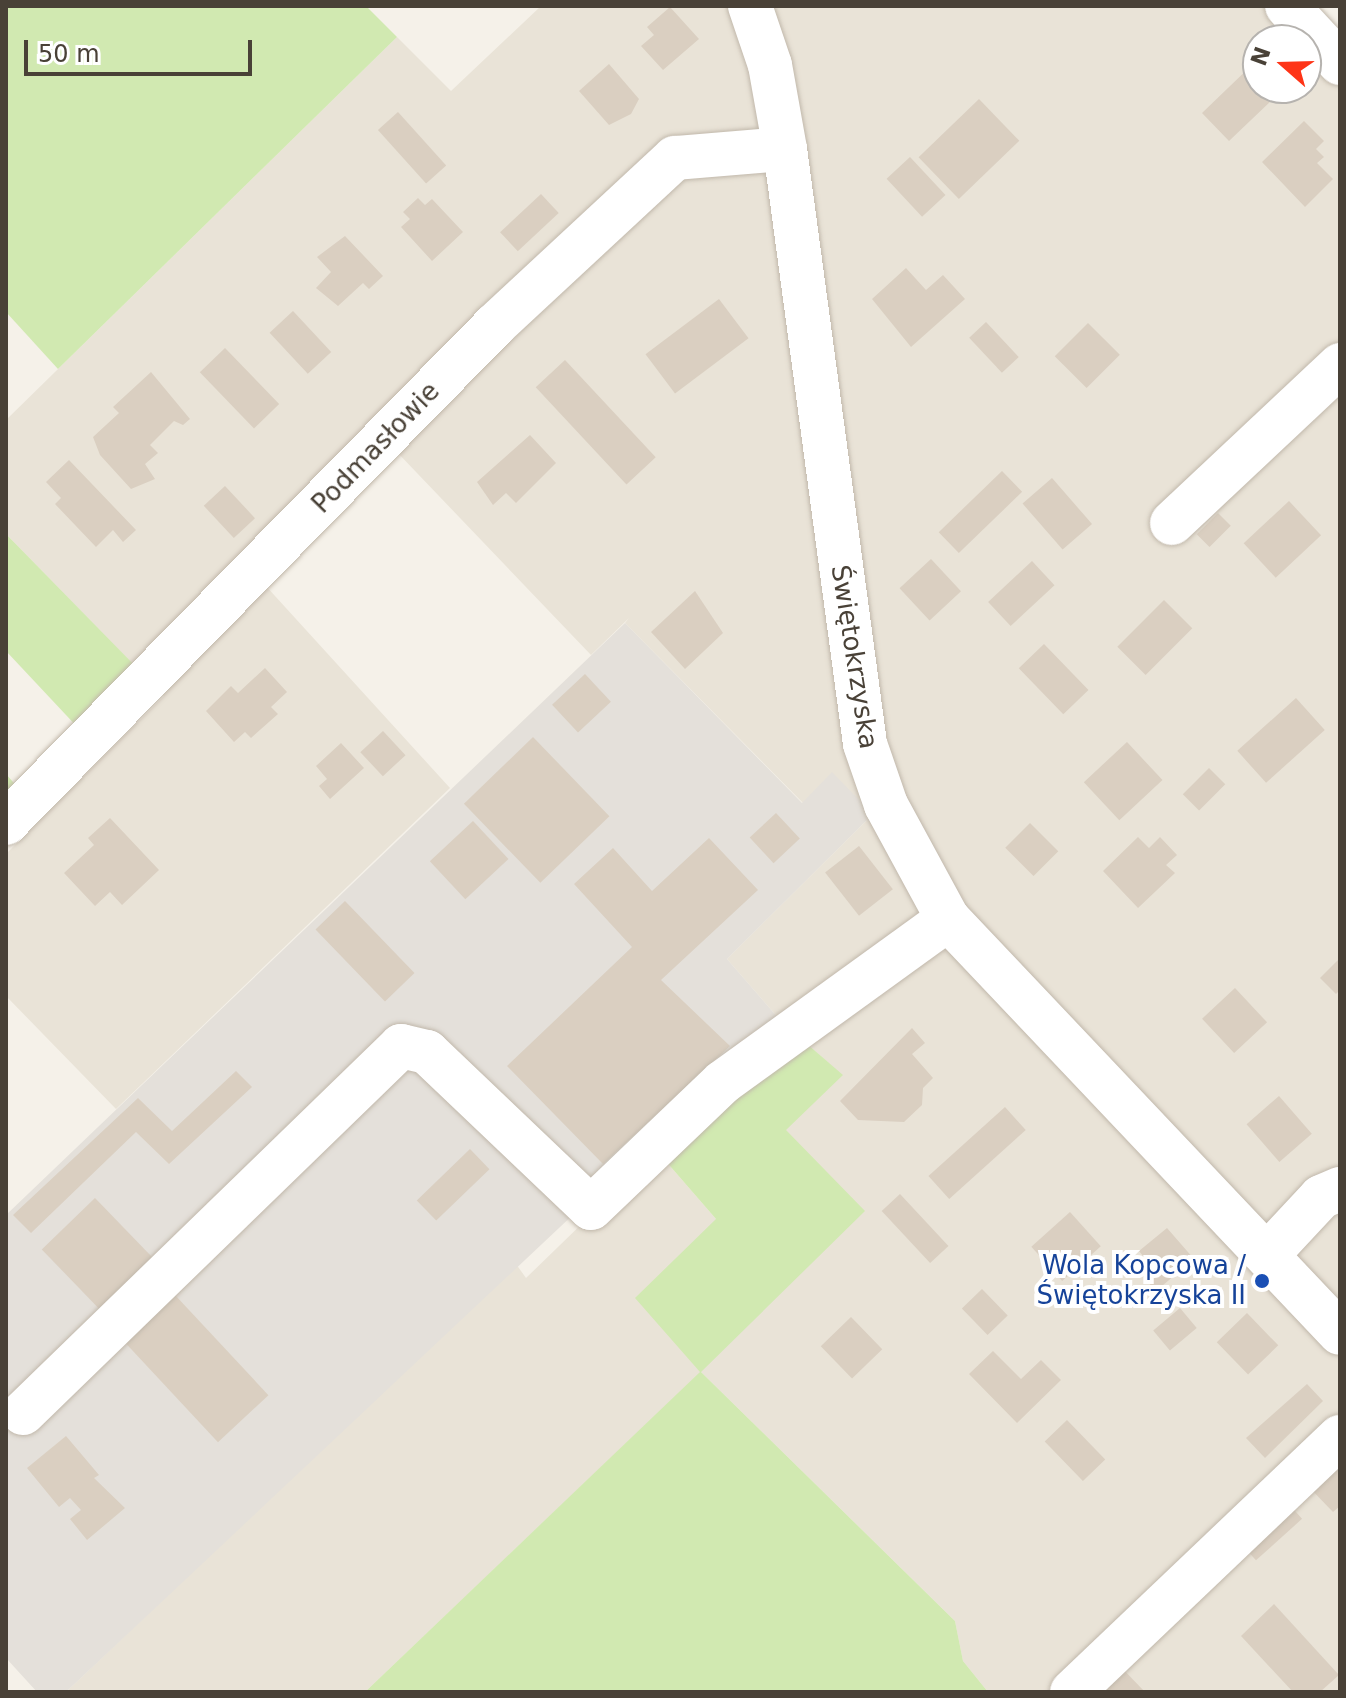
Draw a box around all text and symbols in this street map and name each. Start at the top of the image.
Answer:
scale bar [28,24,256,74]
north arrow [1242,24,1322,104]
text: 50 m [38,40,100,68]
text: N [1246,43,1276,69]
street label: Podmasłowie [306,376,446,520]
street label: Świętokrzyska [824,563,884,751]
place label: Wola Kopcowa / Świętokrzyska II [1036,1250,1246,1312]
marker: Wola Kopcowa / Świętokrzyska II [1253,1272,1271,1290]

